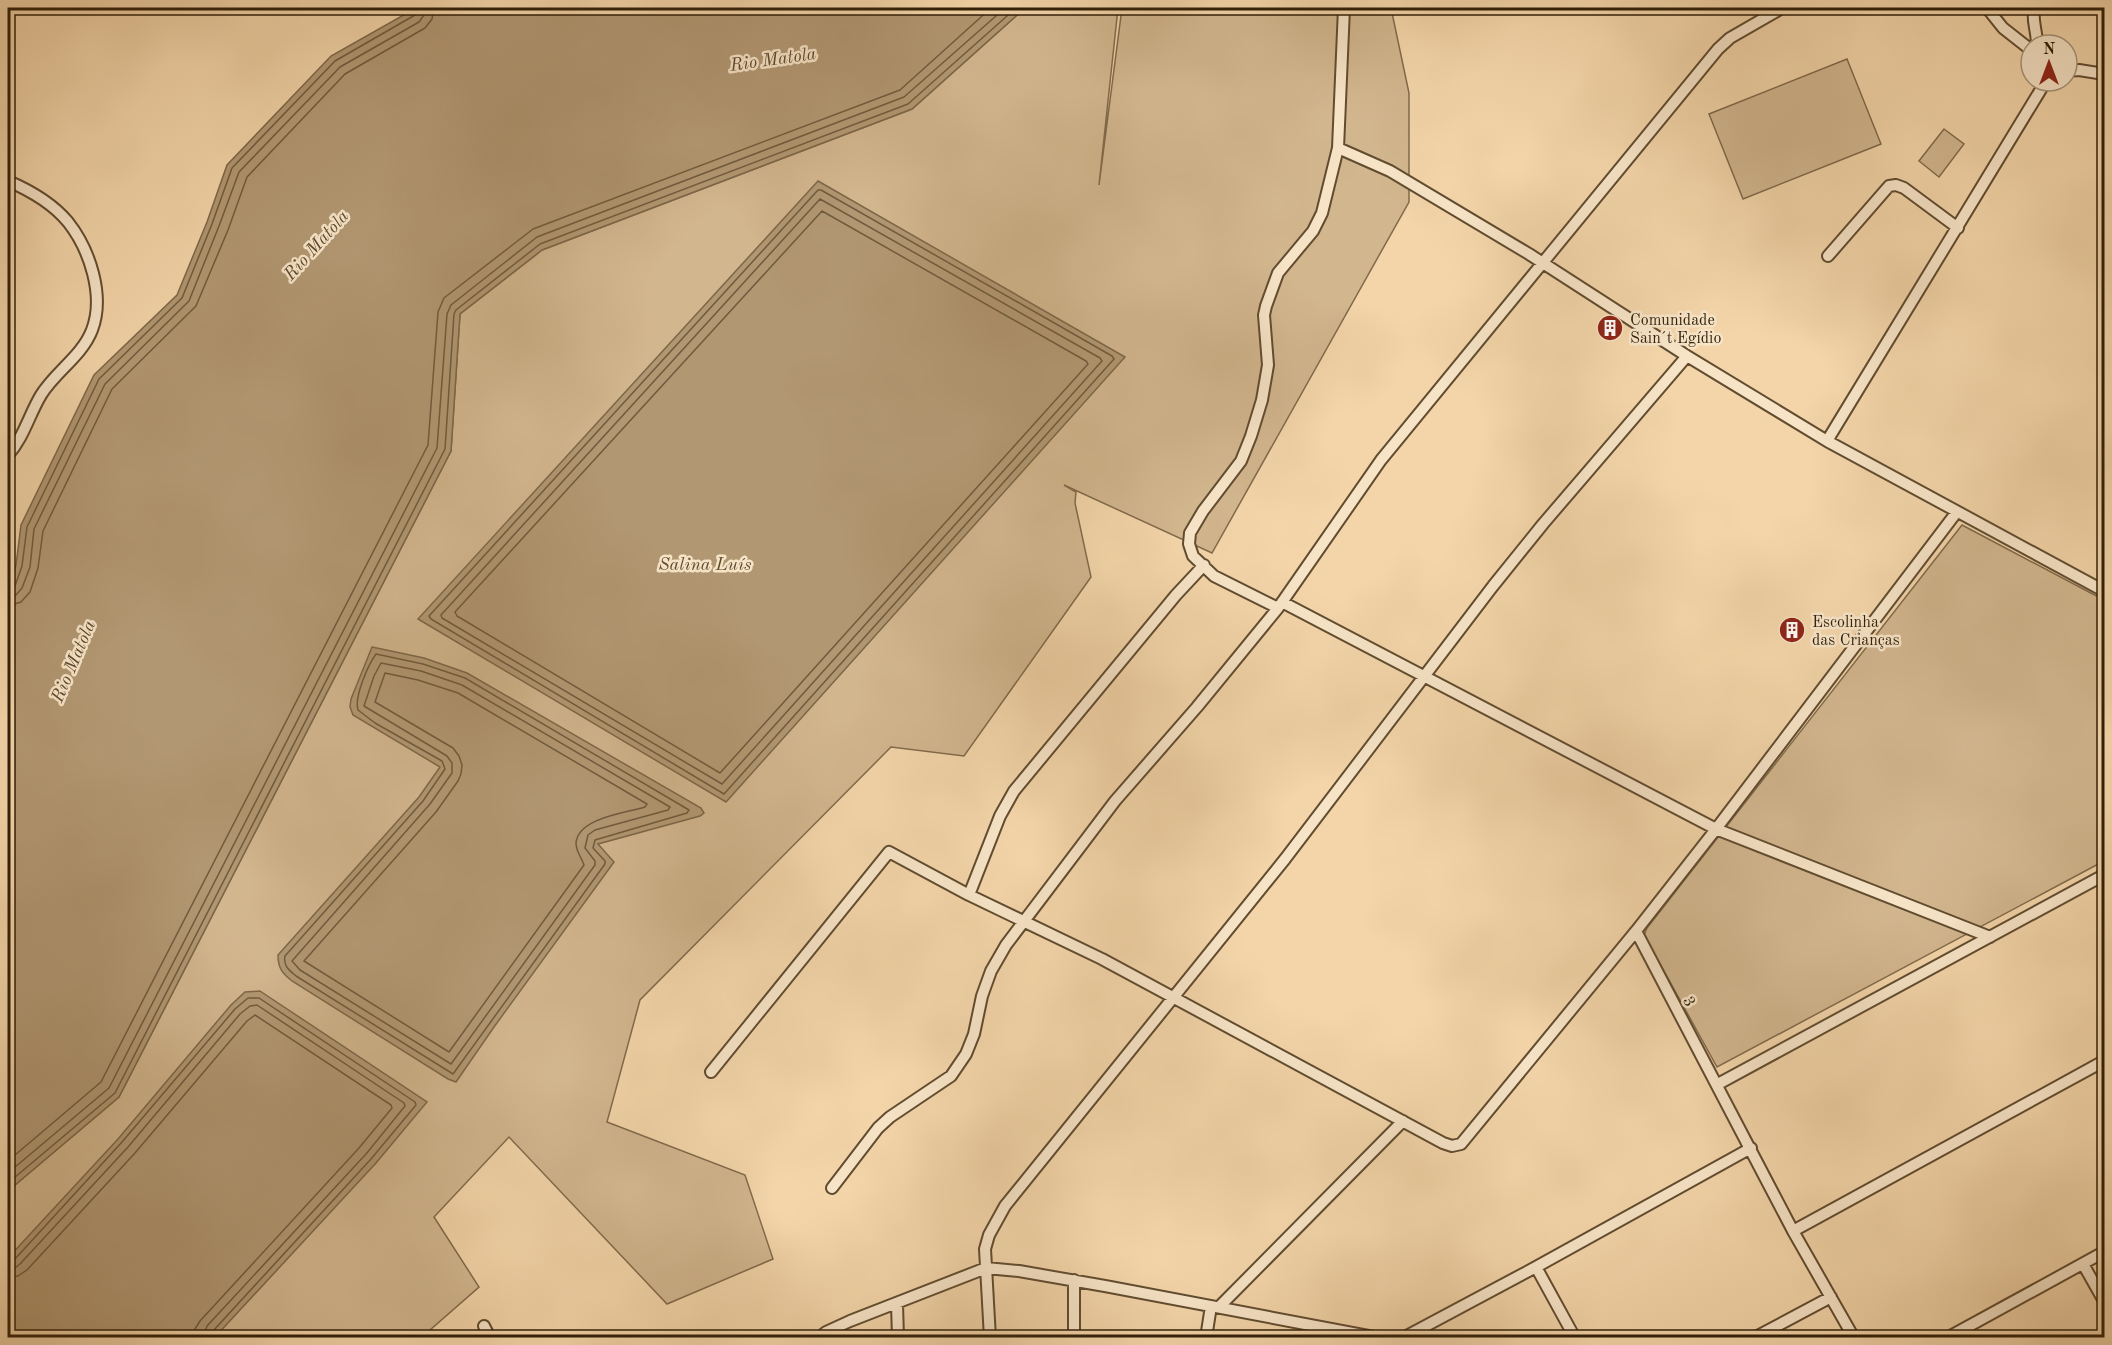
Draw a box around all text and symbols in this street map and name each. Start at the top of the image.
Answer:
north arrow [2019,33,2079,93]
text: N [2043,42,2056,58]
water label: Rio Matola [728,45,818,75]
water label: Rio Matola [280,207,353,285]
building icon: Comunidade Sain´t Egídio [1595,313,1625,343]
place label: Comunidade Sain´t Egídio [1630,313,1721,347]
water label: Salina Luís [658,556,752,574]
building icon: Escolinha das Crianças [1777,615,1807,645]
place label: Escolinha das Crianças [1812,615,1900,649]
water label: Rio Matola [48,618,99,706]
street label: 3 [1679,994,1697,1010]

